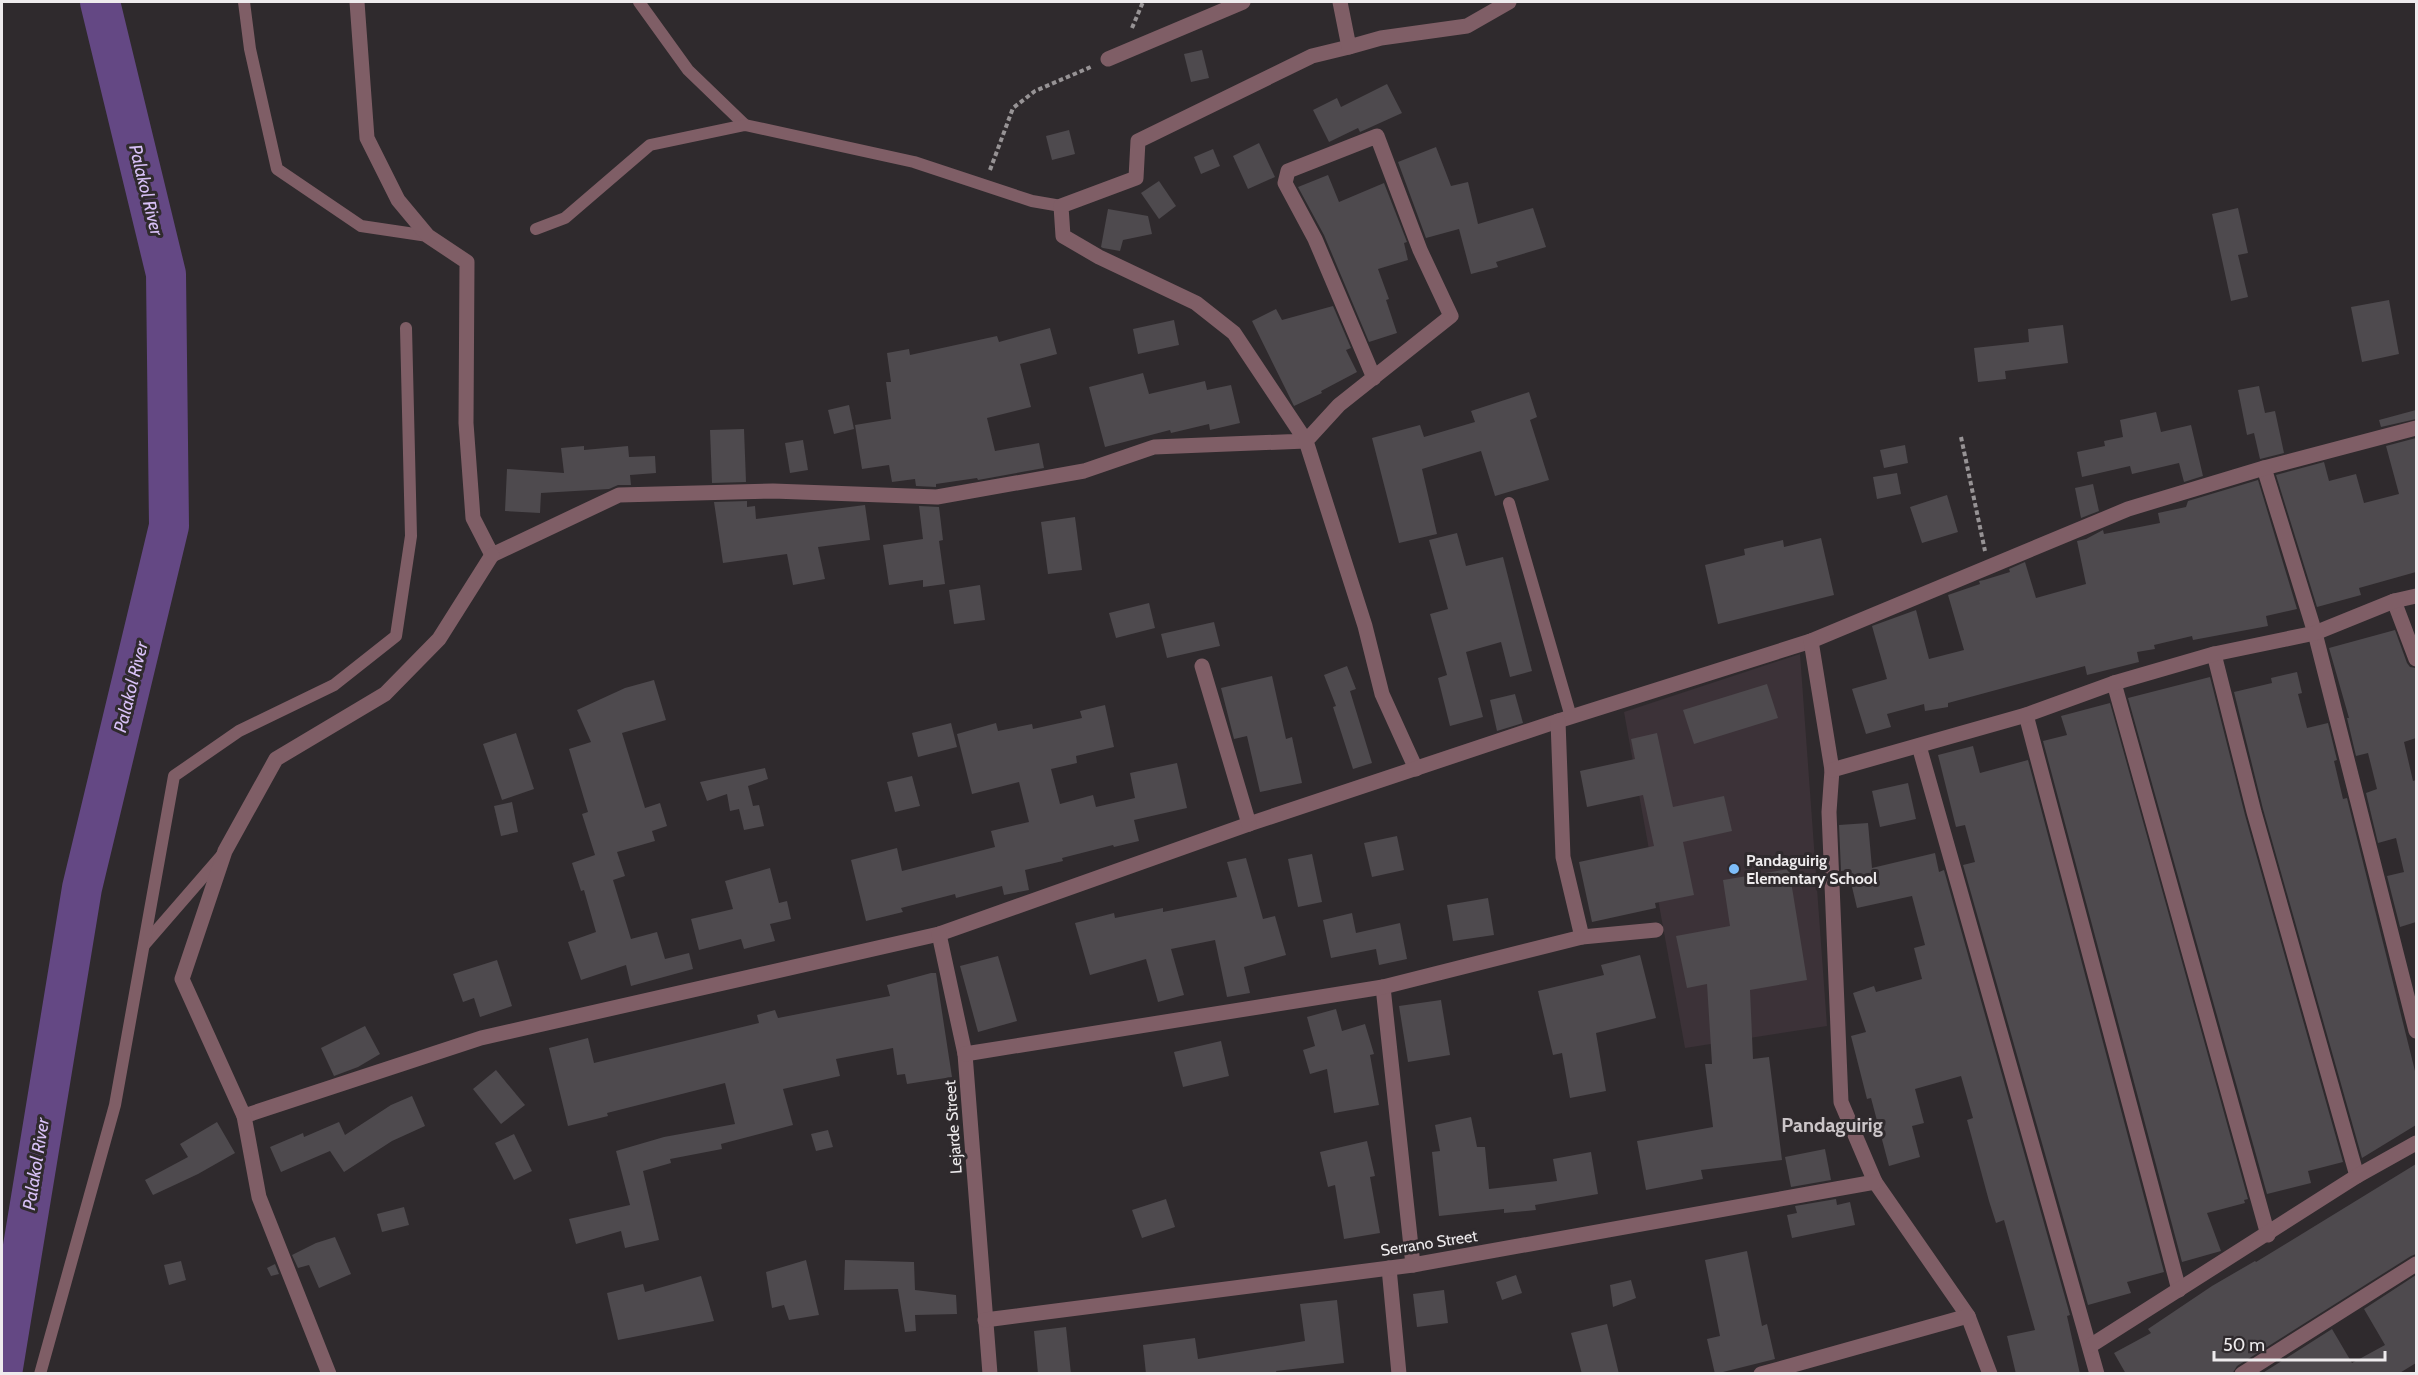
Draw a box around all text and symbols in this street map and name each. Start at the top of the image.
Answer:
water label: Palakol River [124,142,168,239]
water label: Palakol River [109,638,153,735]
place label: Pandaguirig Elementary School [1746,851,1877,888]
marker: Pandaguirig Elementary School [1727,862,1741,876]
street label: Lejarde Street [940,1079,966,1174]
district label: Pandaguirig [1781,1113,1883,1137]
water label: Palakol River [18,1115,54,1212]
street label: Serrano Street [1379,1226,1479,1260]
scale bar [2214,1324,2385,1362]
text: 50 m [2223,1334,2265,1356]

